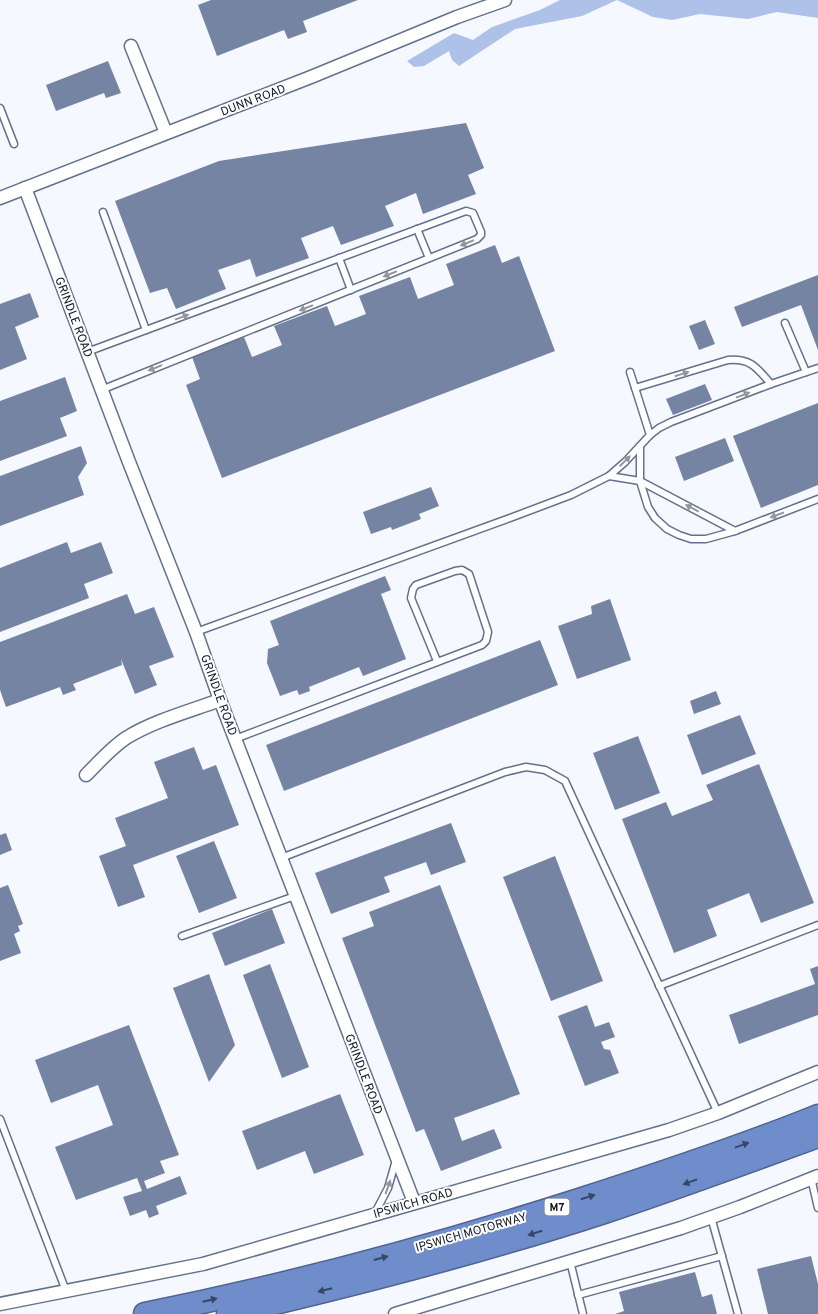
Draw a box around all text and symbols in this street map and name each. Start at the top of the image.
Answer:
street label: DUNN ROAD [219,81,288,121]
one-way arrow [459,239,474,247]
one-way arrow [382,270,397,278]
street label: GRINDLE ROAD [50,275,96,360]
one-way arrow [299,304,313,312]
one-way arrow [174,313,189,320]
one-way arrow [147,364,162,372]
one-way arrow [675,370,690,378]
one-way arrow [735,391,750,398]
one-way arrow [619,455,631,467]
one-way arrow [685,504,699,512]
one-way arrow [769,512,784,519]
street label: GRINDLE ROAD [196,653,240,738]
street label: GRINDLE ROAD [340,1032,386,1117]
one-way arrow [734,1141,749,1148]
one-way arrow [682,1178,697,1186]
one-way arrow [384,1179,392,1194]
street label: IPSWICH ROAD [372,1185,455,1223]
one-way arrow [580,1193,595,1201]
road number: M7 [544,1198,570,1216]
street label: IPSWICH MOTORWAY [414,1209,529,1257]
one-way arrow [528,1229,543,1237]
one-way arrow [374,1253,389,1261]
one-way arrow [318,1286,333,1294]
one-way arrow [203,1296,218,1304]

